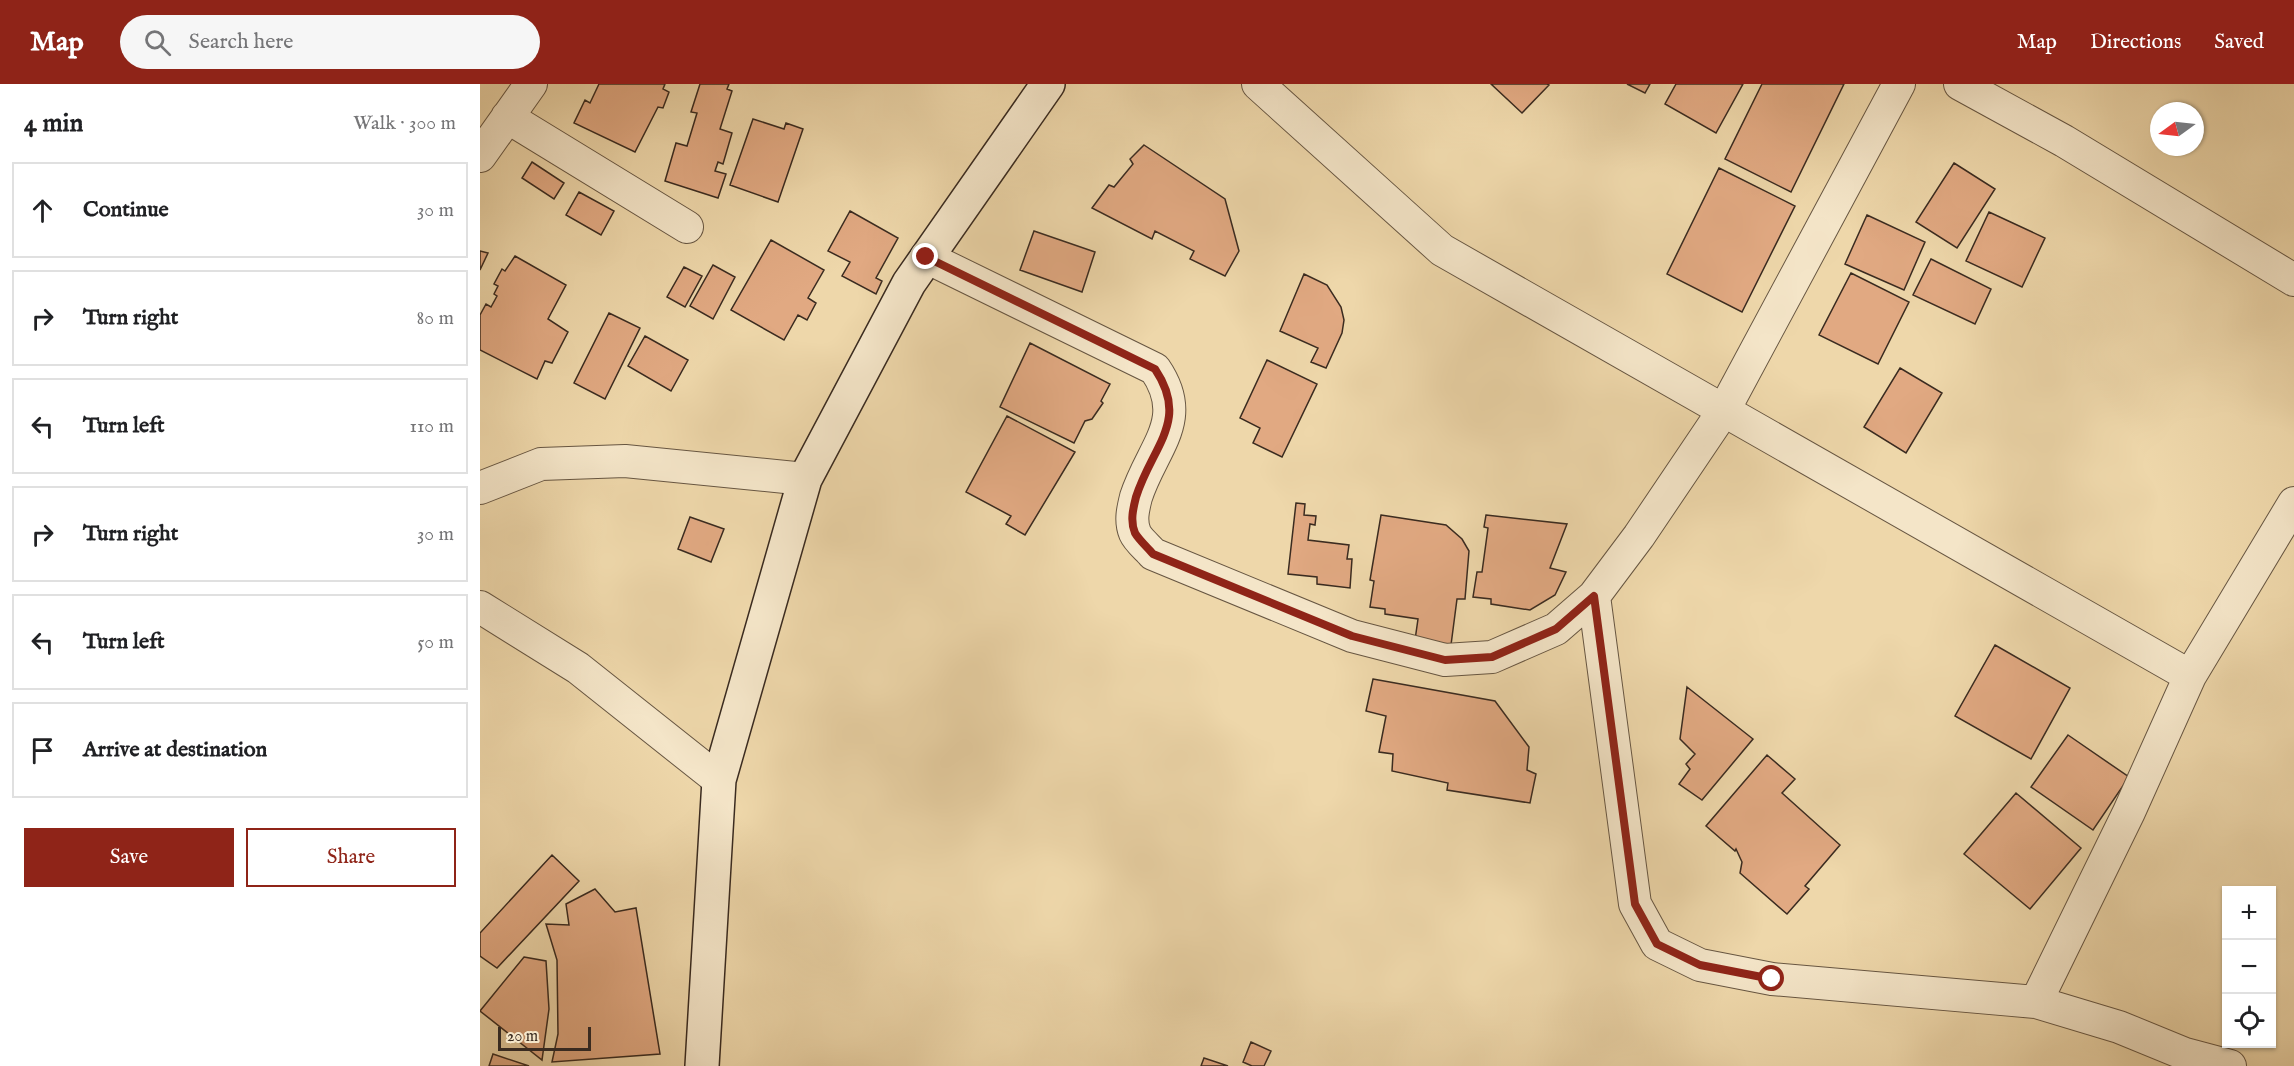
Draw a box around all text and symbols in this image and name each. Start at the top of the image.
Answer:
search box [120,15,540,69]
text: Map [30,25,84,60]
icon: search [141,26,174,59]
text: Search here [189,28,293,56]
text: Map [2017,29,2057,56]
text: Directions [2090,29,2181,56]
text: Saved [2214,29,2264,56]
north arrow [2150,102,2204,156]
text: 4 min [24,107,83,140]
text: Walk · 300 m [353,111,456,136]
icon: ahead [26,194,59,227]
text: Continue [83,196,169,224]
text: 30 m [417,198,454,223]
route end [912,243,938,269]
icon: right [26,302,59,335]
text: Turn right [83,304,178,332]
text: 80 m [417,306,454,331]
icon: left [26,410,59,443]
text: Turn left [83,412,165,440]
text: 110 m [410,414,454,439]
icon: right [26,518,59,551]
text: Turn right [83,520,178,548]
text: 30 m [417,522,454,547]
icon: left [26,626,59,659]
text: Turn left [83,628,165,656]
text: 50 m [417,630,454,655]
icon: arrive [26,734,59,767]
text: Arrive at destination [83,736,267,764]
button: Save [24,828,234,887]
button: Share [246,828,456,887]
map controls [2222,886,2276,1048]
button: + [2222,886,2276,940]
button: − [2222,940,2276,994]
route start [1758,965,1784,991]
button: locate [2222,994,2276,1048]
scale bar [498,1024,591,1052]
text: 20 m [507,1027,538,1047]

